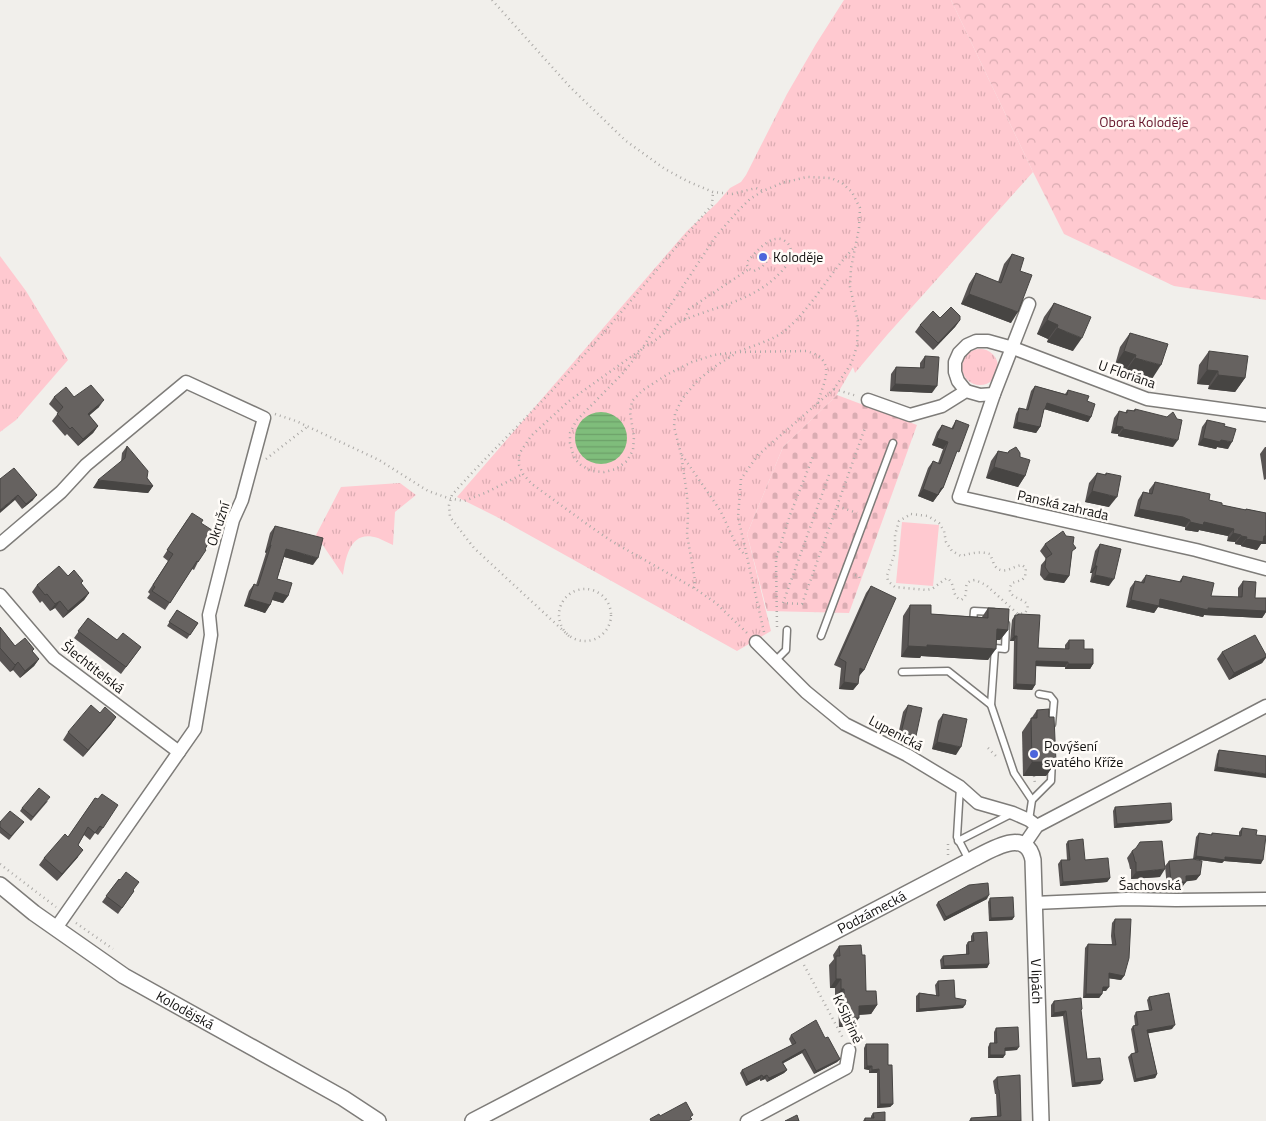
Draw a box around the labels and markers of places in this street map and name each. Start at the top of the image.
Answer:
place label: Koloděje [773,246,823,267]
marker: Koloděje [757,251,769,263]
place label: Povýšení svatého Kříže [1044,735,1123,772]
marker: Povýšení svatého Kříže [1028,748,1040,760]

